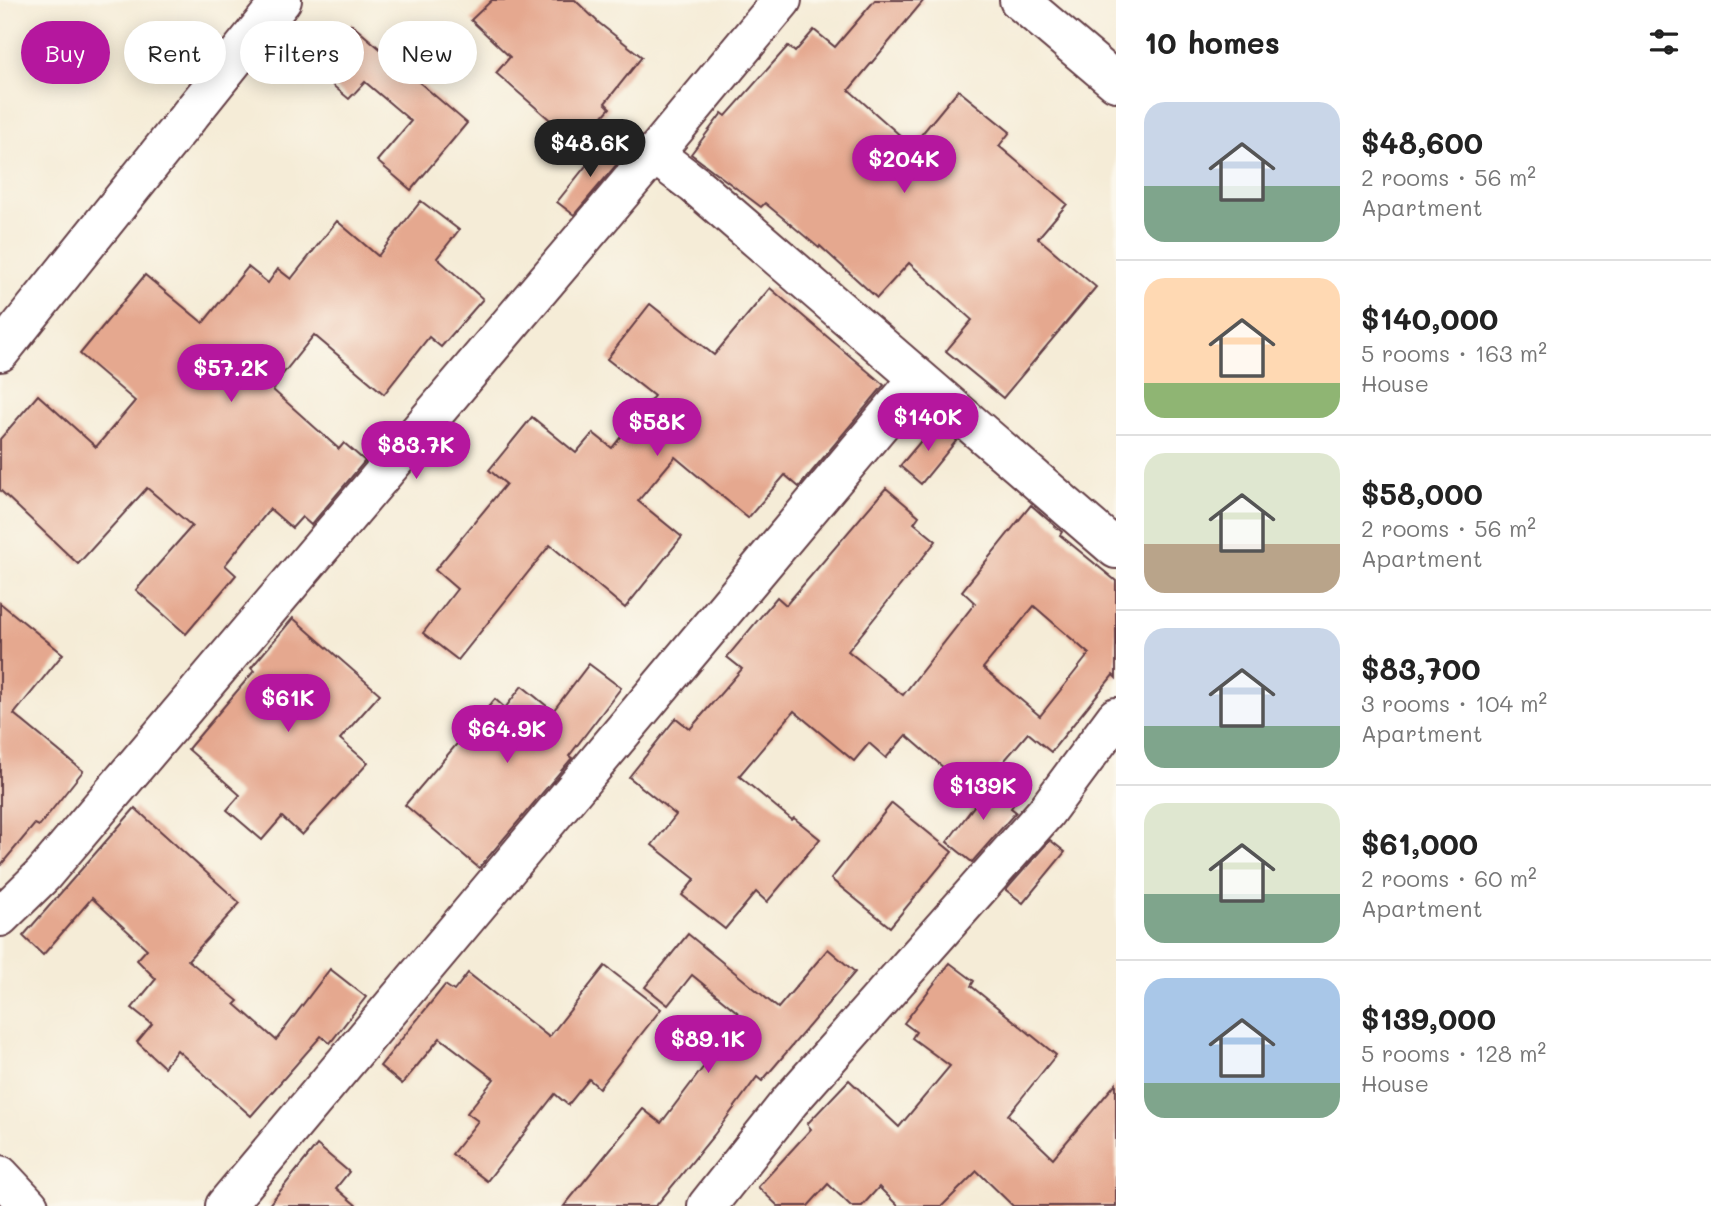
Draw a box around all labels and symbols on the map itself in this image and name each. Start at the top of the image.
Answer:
pin: $48.6K [533,120,647,179]
pin: $204K [855,136,953,195]
pin: $57.2K [174,344,288,404]
pin: $140K [879,393,977,453]
pin: $58K [616,398,698,458]
pin: $83.7K [359,421,473,481]
pin: $61K [247,674,329,734]
pin: $64.9K [450,706,564,765]
pin: $139K [934,762,1032,822]
pin: $89.1K [651,1016,765,1075]

